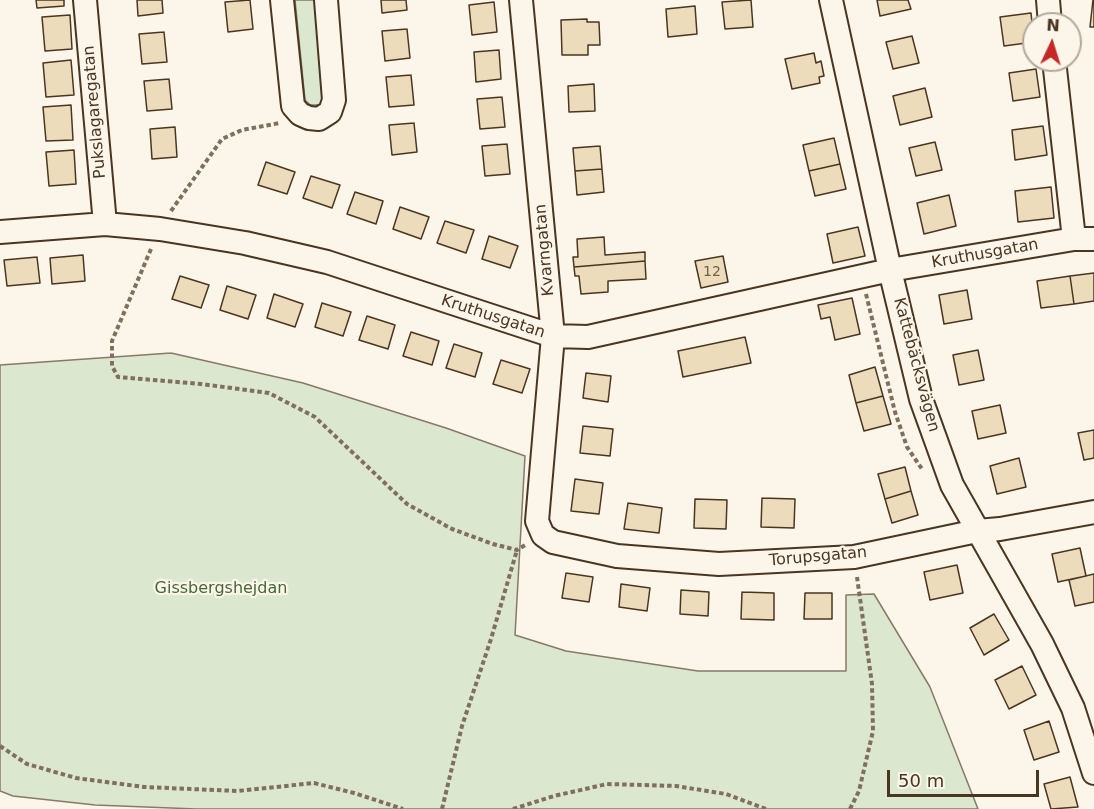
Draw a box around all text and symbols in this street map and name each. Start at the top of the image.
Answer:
north arrow [1022,12,1082,72]
text: N [1046,16,1060,35]
street label: Pukslagaregatan [80,45,110,179]
street label: Kvarngatan [531,203,559,297]
street label: Kruthusgatan [930,235,1040,273]
house number: 12 [703,264,721,280]
street label: Kruthusgatan [439,291,547,343]
street label: Kattebäcksvägen [889,296,943,434]
street label: Torupsgatan [768,543,868,571]
park label: Gissbergshejdan [155,579,287,599]
scale bar [890,758,1042,796]
text: 50 m [898,770,944,791]

